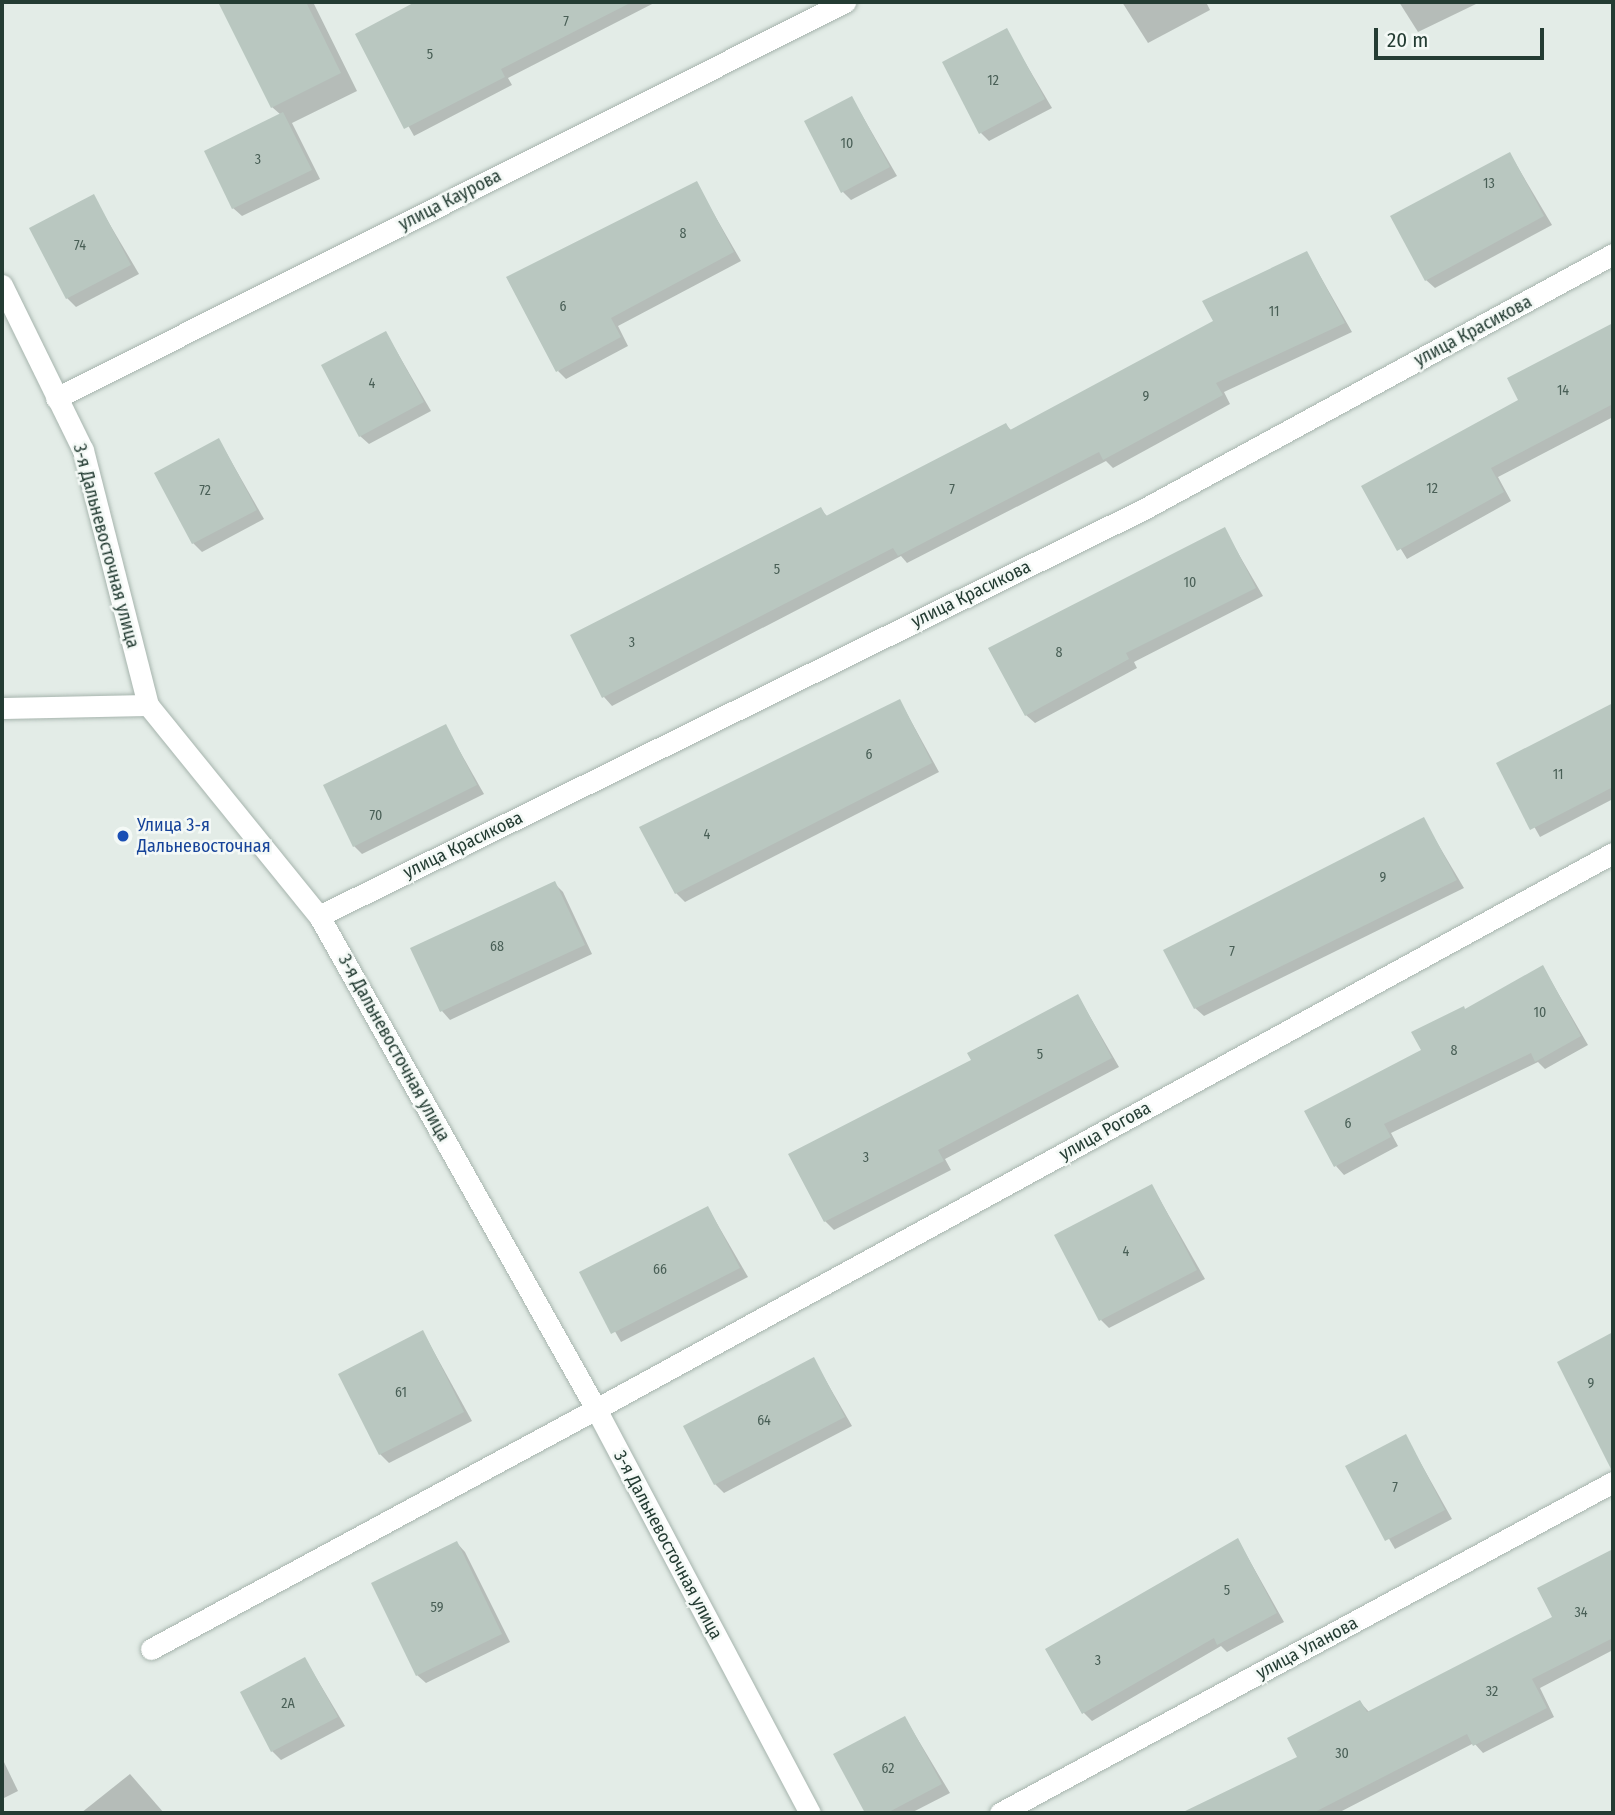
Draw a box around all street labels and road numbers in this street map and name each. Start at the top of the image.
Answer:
street label: улица Каурова [395,165,505,235]
street label: улица Красикова [1411,291,1535,371]
street label: 3-я Дальневосточная улица [68,441,144,651]
street label: улица Красикова [908,556,1034,632]
street label: улица Красикова [400,807,526,883]
street label: 3-я Дальневосточная улица [333,951,455,1145]
street label: улица Рогова [1055,1097,1155,1165]
street label: 3-я Дальневосточная улица [609,1447,727,1643]
street label: улица Уланова [1252,1612,1362,1684]

